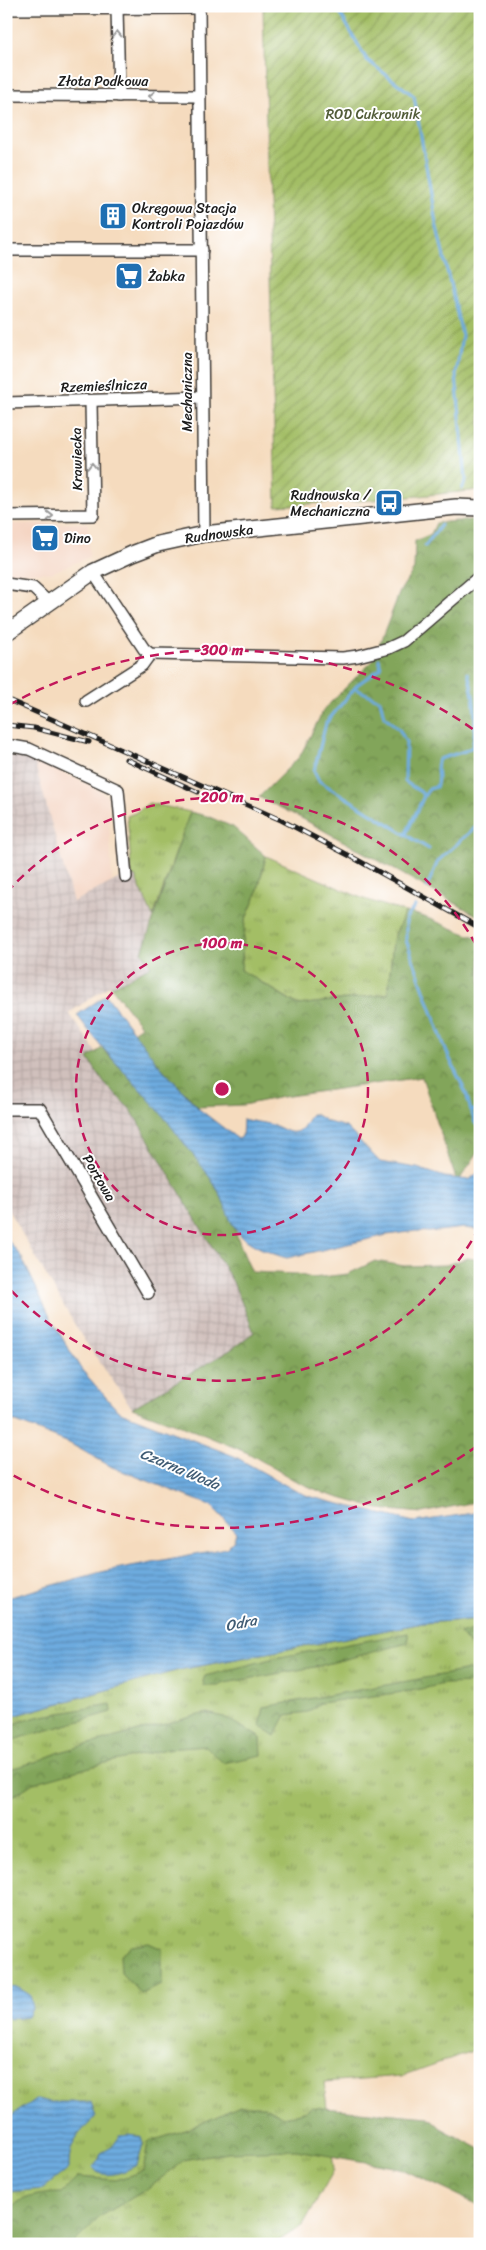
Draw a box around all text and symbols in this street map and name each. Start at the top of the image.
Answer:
one-way arrow [112,30,123,38]
street label: Złota Podkowa [58,69,149,94]
one-way arrow [147,91,155,101]
park label: ROD Cukrownik [326,102,421,127]
place label: Okręgowa Stacja Kontroli Pojazdów [132,196,244,237]
building icon: Okręgowa Stacja Kontroli Pojazdów [98,201,128,231]
supermarket icon: Żabka [114,261,144,291]
place label: Żabka [148,264,186,289]
street label: Mechaniczna [175,352,200,432]
street label: Rzemieślnicza [60,372,148,400]
street label: Krawiecka [64,427,90,491]
one-way arrow [87,462,97,470]
place label: Rudnowska / Mechaniczna [290,483,372,524]
bus stop icon: Rudnowska / Mechaniczna [374,488,404,518]
one-way arrow [46,511,54,521]
street label: Rudnowska [183,517,255,551]
supermarket icon: Dino [30,523,60,553]
place label: Dino [64,526,91,551]
text: 300 m [200,637,244,663]
text: 200 m [199,784,244,810]
text: 100 m [202,930,243,956]
centre of rings [213,1080,231,1098]
street label: Portowa [75,1150,123,1206]
water label: Czarna Woda [136,1441,225,1498]
water label: Odra [223,1607,260,1639]

